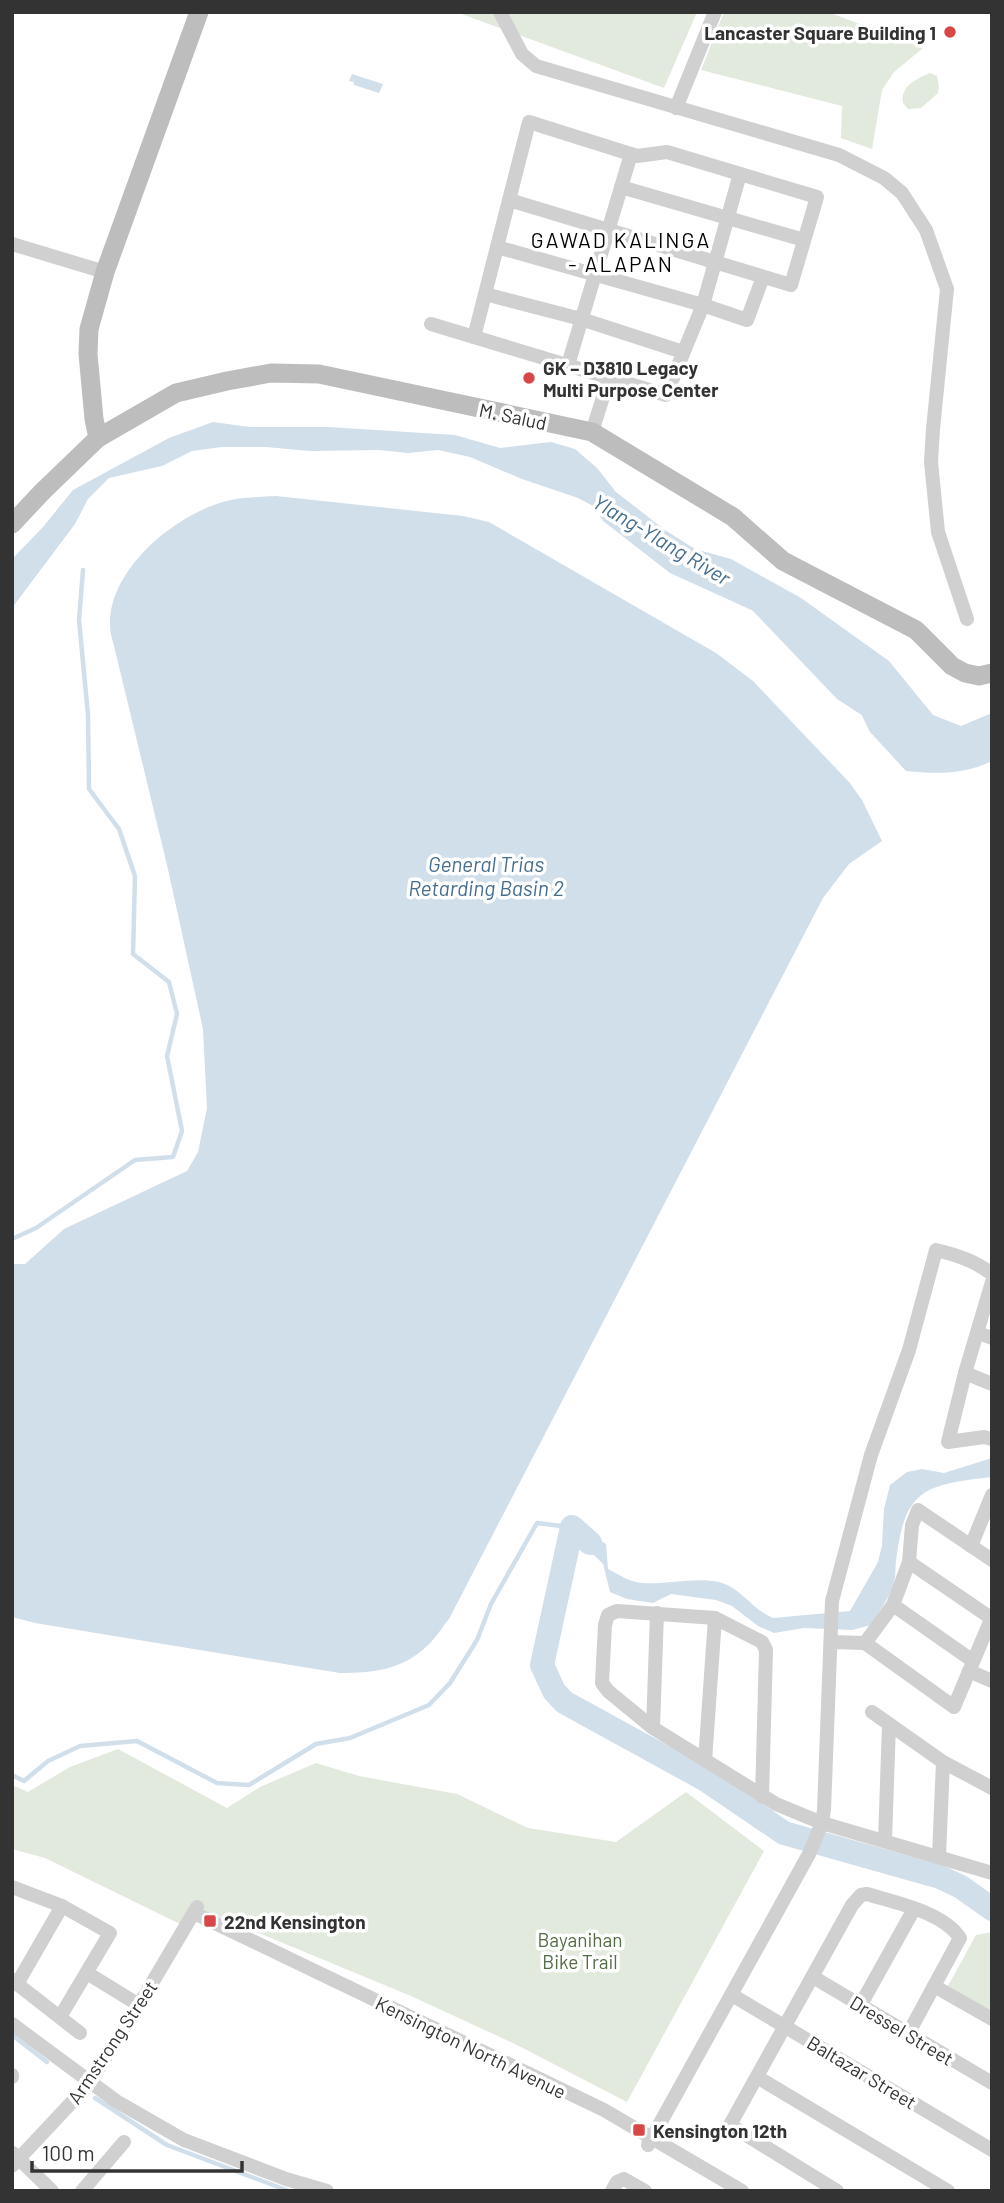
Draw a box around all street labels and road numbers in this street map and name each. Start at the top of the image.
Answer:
street label: M. Salud [477,398,549,434]
street label: Armstrong Street [62,1976,162,2108]
street label: Dressel Street [846,1990,958,2070]
street label: Kensington North Avenue [372,1991,570,2103]
street label: Baltazar Street [803,2030,921,2114]

